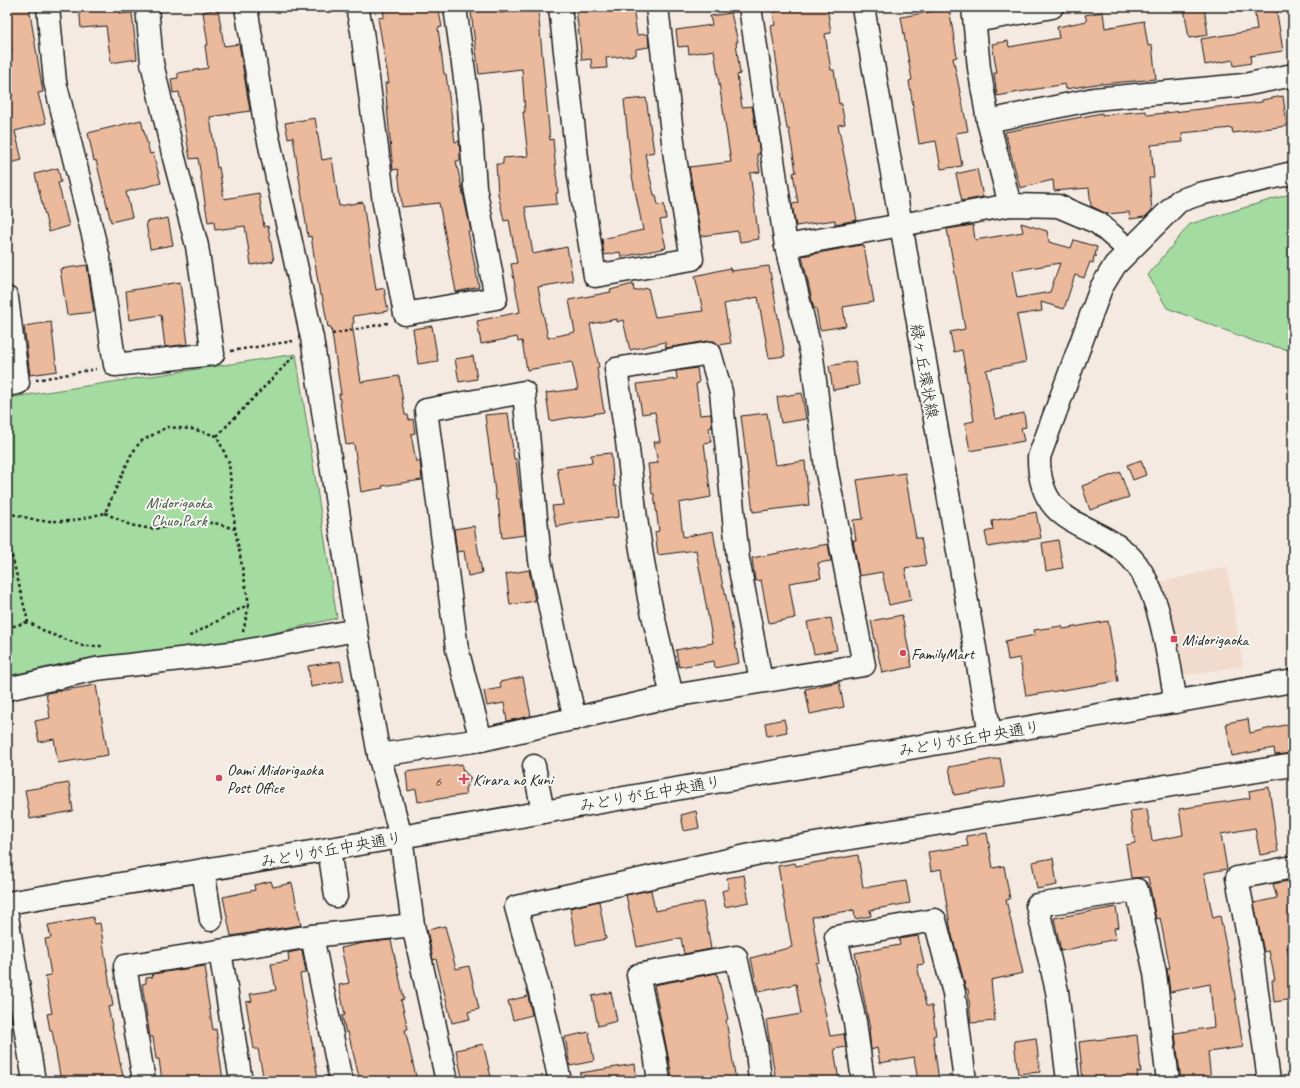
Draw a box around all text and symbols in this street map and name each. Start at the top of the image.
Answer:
street label: 緑ヶ丘環状線 [906,322,942,420]
park label: Midorigaoka Chuo Park [146,493,213,531]
place label: Midorigaoka [1182,630,1250,650]
marker: Midorigaoka [1169,634,1179,644]
place label: FamilyMart [911,644,976,664]
marker: FamilyMart [898,648,908,658]
street label: みどりが丘中央通り [897,717,1042,761]
place label: Oami Midorigaoka Post Office [227,760,325,798]
place label: Kirara no Kuni [473,770,555,790]
street label: みどりが丘中央通り [578,772,723,816]
marker: Oami Midorigaoka Post Office [214,773,224,783]
house number: 6 [435,773,442,790]
marker: Kirara no Kuni [458,773,470,785]
street label: みどりが丘中央通り [259,828,404,872]

